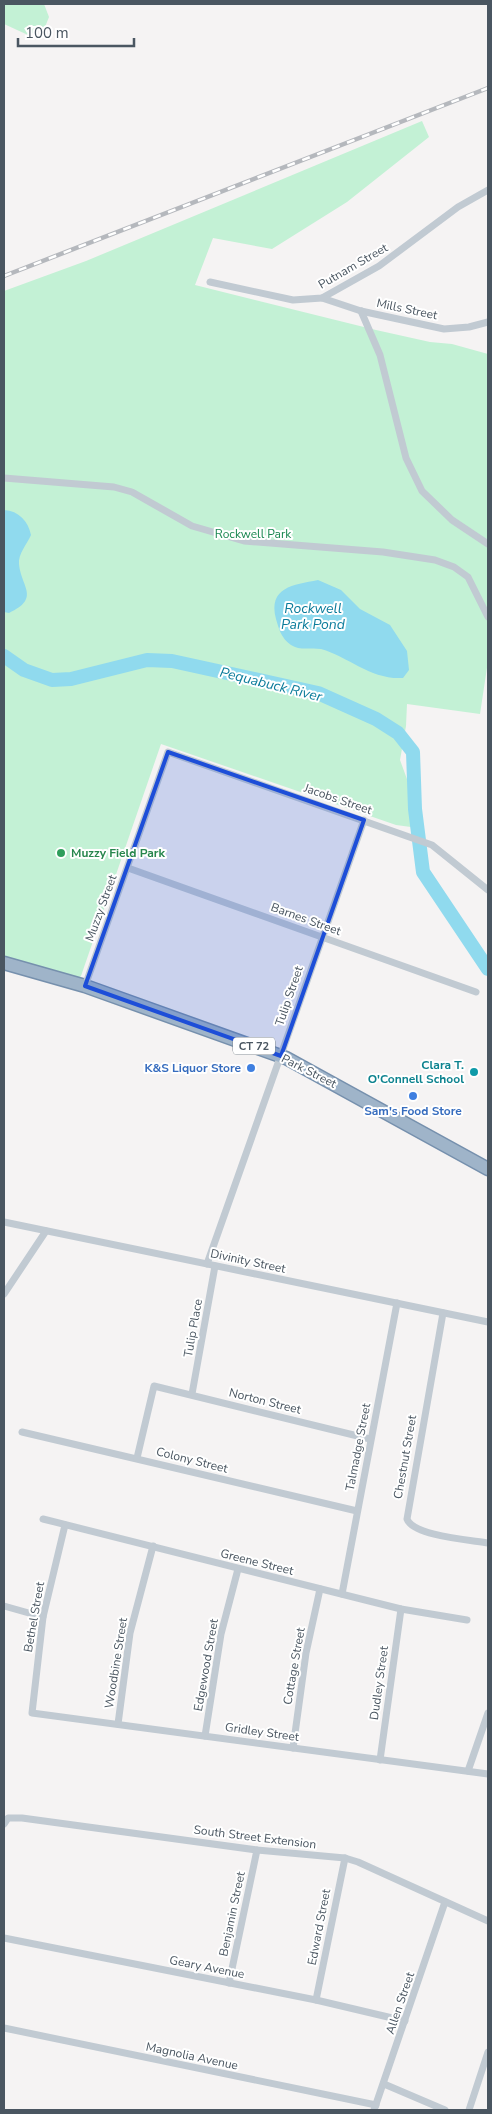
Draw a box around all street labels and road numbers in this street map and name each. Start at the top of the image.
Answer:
street label: Putnam Street [315,239,391,292]
street label: Mills Street [375,295,440,323]
street label: Jacobs Street [301,780,375,818]
street label: Muzzy Street [82,872,121,944]
street label: Barnes Street [269,899,344,939]
street label: Tulip Street [271,963,307,1028]
road number: CT 72 [233,1038,275,1054]
street label: Park Street [279,1050,340,1092]
street label: Divinity Street [209,1245,288,1277]
street label: Tulip Place [180,1298,206,1358]
street label: Norton Street [227,1384,303,1418]
street label: Talmadge Street [342,1401,375,1492]
street label: Chestnut Street [390,1413,420,1500]
street label: Colony Street [155,1443,230,1477]
street label: Greene Street [219,1545,296,1579]
street label: Bethel Street [20,1580,48,1653]
street label: Woodbine Street [101,1616,131,1710]
street label: Edgewood Street [190,1617,222,1712]
street label: Cottage Street [279,1625,309,1706]
street label: Dudley Street [366,1644,392,1721]
street label: Gridley Street [224,1719,301,1745]
street label: South Street Extension [193,1822,317,1852]
street label: Benjamin Street [215,1869,249,1958]
street label: Edward Street [304,1887,334,1966]
street label: Geary Avenue [168,1952,246,1982]
street label: Allen Street [382,1969,418,2036]
street label: Magnolia Avenue [144,2038,240,2074]

